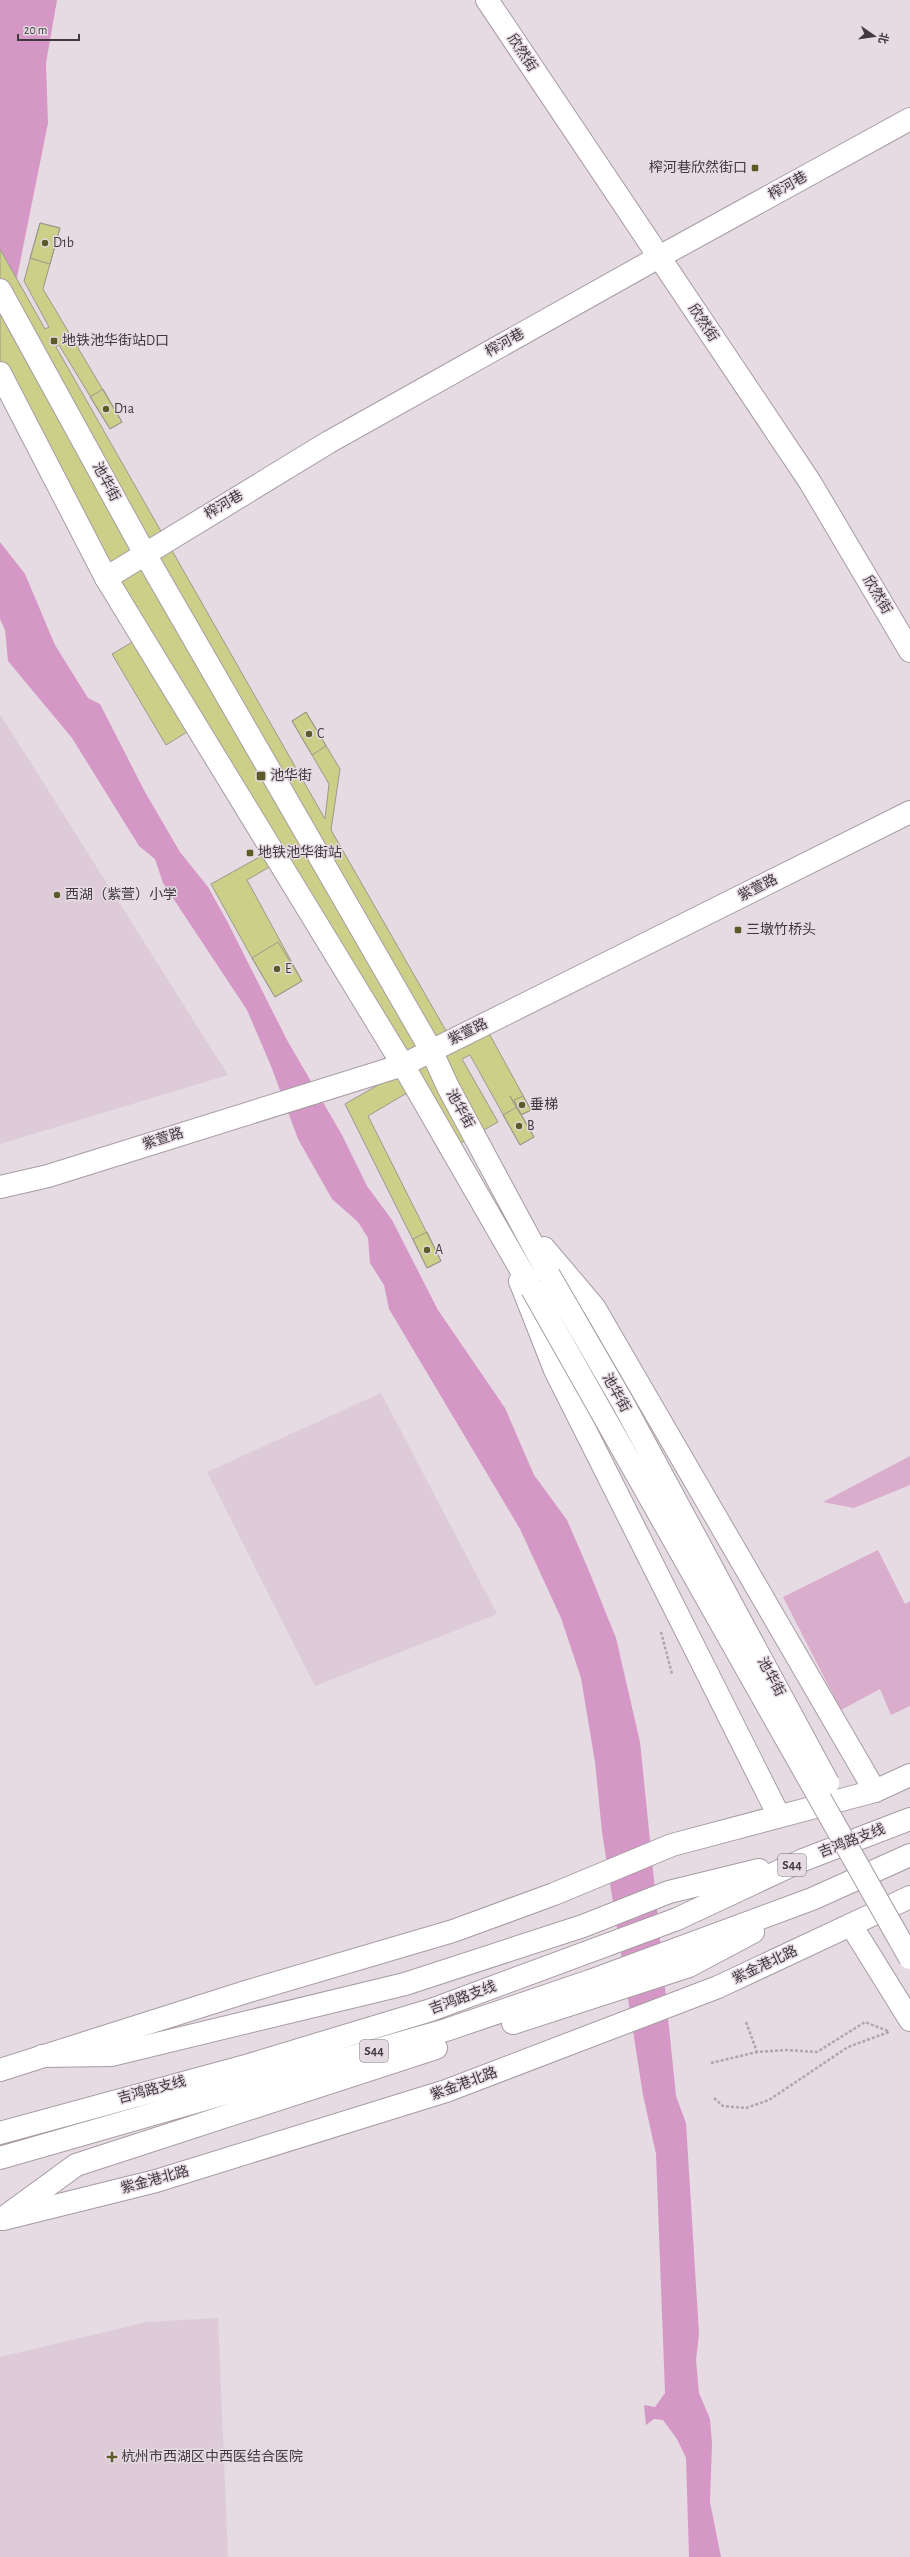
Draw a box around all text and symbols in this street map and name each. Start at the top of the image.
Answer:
scale bar [18,16,79,42]
north arrow [854,16,894,56]
text: 20 m [24,24,47,36]
street label: 欣然街 [504,31,541,74]
text: 北 [877,32,890,45]
place label: 榨河巷欣然街口 [649,159,747,175]
marker: 榨河巷欣然街口 [750,163,760,173]
street label: 榨河巷 [765,168,810,202]
place label: D1b [53,236,74,250]
marker: D1b [40,238,50,248]
street label: 欣然街 [685,301,722,344]
street label: 榨河巷 [482,325,527,359]
place label: 地铁池华街站D口 [62,332,169,348]
marker: 地铁池华街站D口 [49,336,59,346]
place label: D1a [114,402,135,416]
marker: D1a [101,404,111,414]
street label: 池华街 [90,459,124,504]
street label: 榨河巷 [201,486,246,522]
street label: 欣然街 [860,572,896,617]
place label: C [317,727,324,741]
marker: C [304,729,314,739]
place label: 池华街 [270,767,312,783]
marker: 池华街 [255,770,267,782]
place label: 地铁池华街站 [258,844,342,860]
marker: 地铁池华街站 [245,848,255,858]
street label: 紫萱路 [736,871,780,904]
place label: 西湖（紫萱）小学 [65,887,177,902]
marker: 西湖（紫萱）小学 [52,890,62,900]
place label: 三墩竹桥头 [746,921,816,937]
marker: 三墩竹桥头 [733,925,743,935]
place label: E [285,962,292,976]
marker: E [272,964,282,974]
street label: 紫萱路 [446,1016,490,1047]
street label: 池华街 [444,1086,478,1131]
place label: 垂梯 [530,1097,558,1112]
marker: 垂梯 [517,1100,527,1110]
place label: B [527,1119,535,1133]
marker: B [514,1121,524,1131]
street label: 紫萱路 [141,1125,185,1152]
place label: A [435,1243,443,1257]
marker: A [422,1245,432,1255]
street label: 池华街 [600,1370,634,1415]
street label: 池华街 [755,1654,789,1699]
street label: 吉鸿路支线 [816,1821,887,1860]
road number: S44 [778,1854,806,1876]
street label: 紫金港北路 [729,1942,800,1986]
street label: 吉鸿路支线 [427,1979,498,2017]
road number: S44 [360,2040,388,2062]
street label: 紫金港北路 [428,2064,499,2103]
street label: 吉鸿路支线 [116,2073,188,2106]
street label: 紫金港北路 [119,2162,191,2196]
place label: 杭州市西湖区中西医结合医院 [121,2448,303,2464]
marker: 杭州市西湖区中西医结合医院 [106,2451,118,2463]

